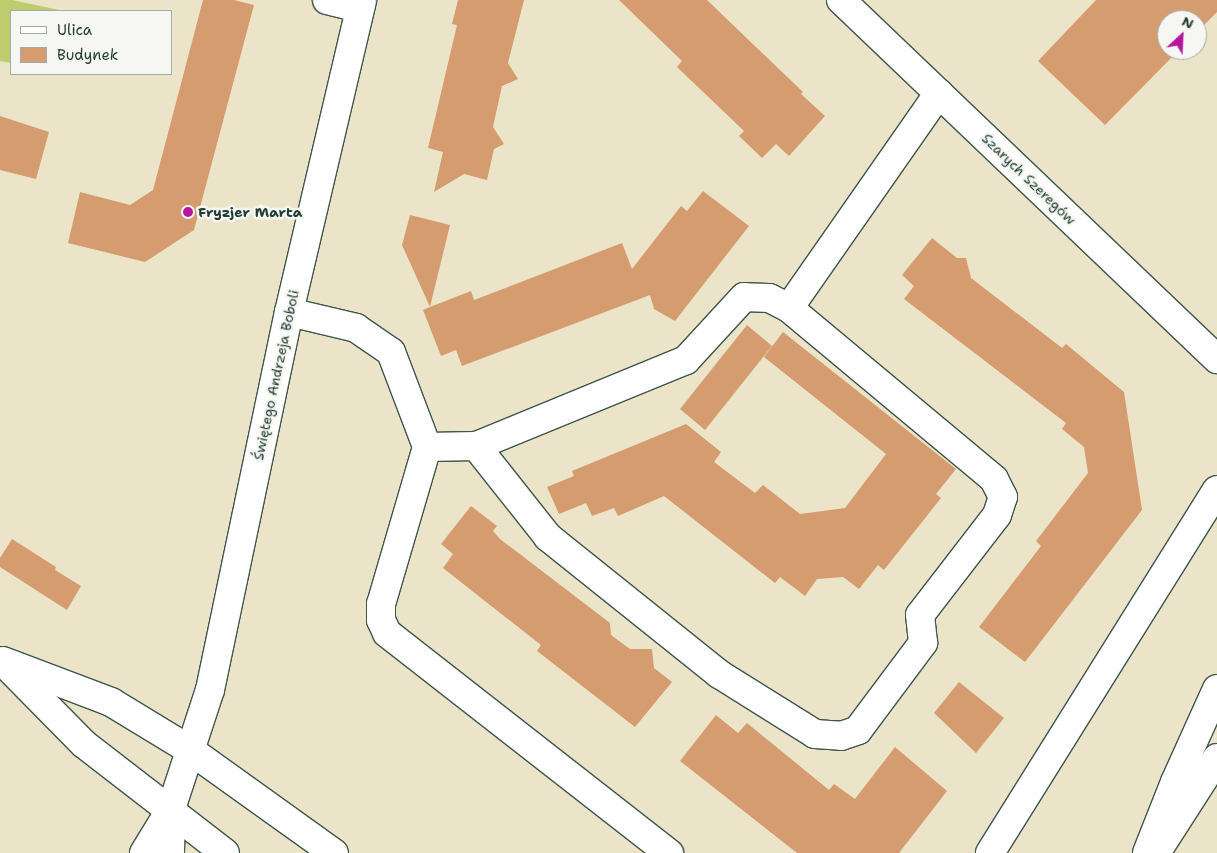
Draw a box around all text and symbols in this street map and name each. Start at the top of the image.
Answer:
legend [10,10,172,75]
north arrow [1157,10,1207,60]
text: N [1179,12,1197,33]
text: Ulica [57,20,92,40]
text: Budynek [57,45,118,65]
street label: Szarych Szeregów [978,130,1080,228]
place label: Fryzjer Marta [198,204,302,220]
marker: Fryzjer Marta [182,206,194,218]
street label: Świętego Andrzeja Boboli [250,288,302,462]

